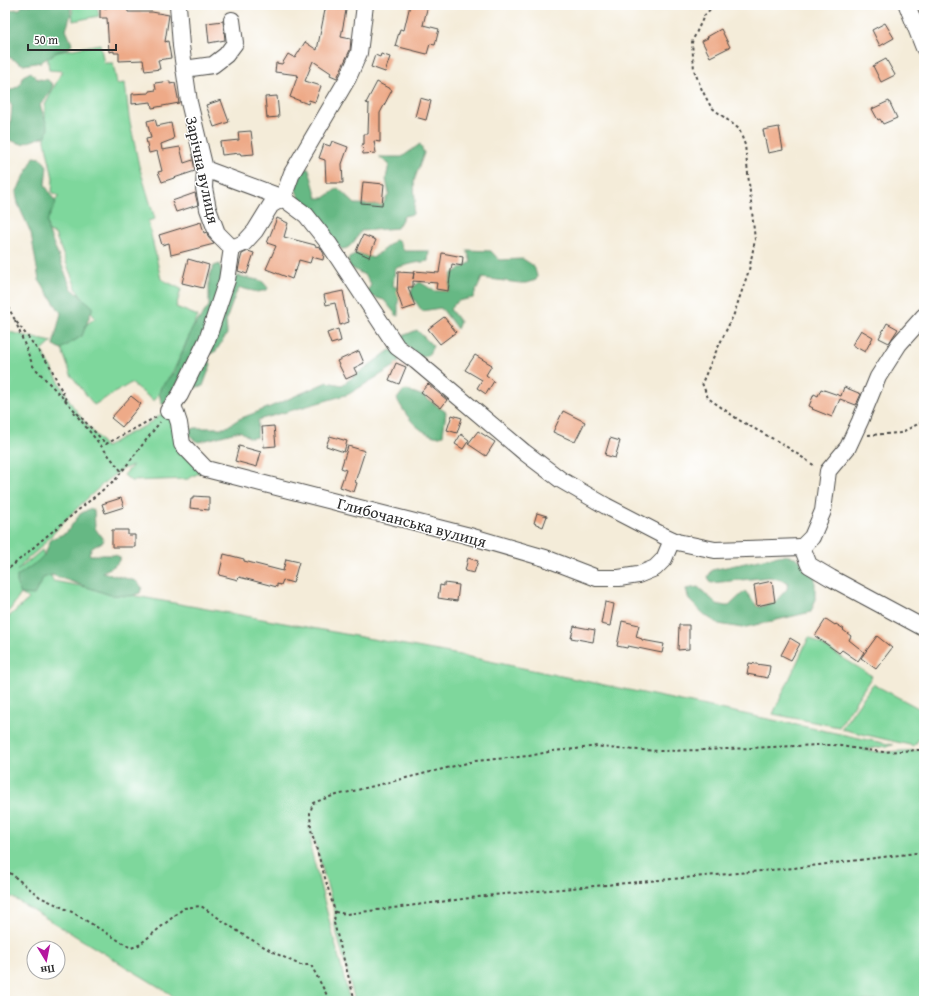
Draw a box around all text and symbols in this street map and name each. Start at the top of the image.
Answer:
scale bar [28,26,116,52]
text: 50 m [34,31,58,48]
street label: Зарічна вулиця [180,114,226,226]
street label: Глибочанська вулиця [335,491,489,553]
north arrow [26,940,66,980]
text: Пн [39,961,56,979]

